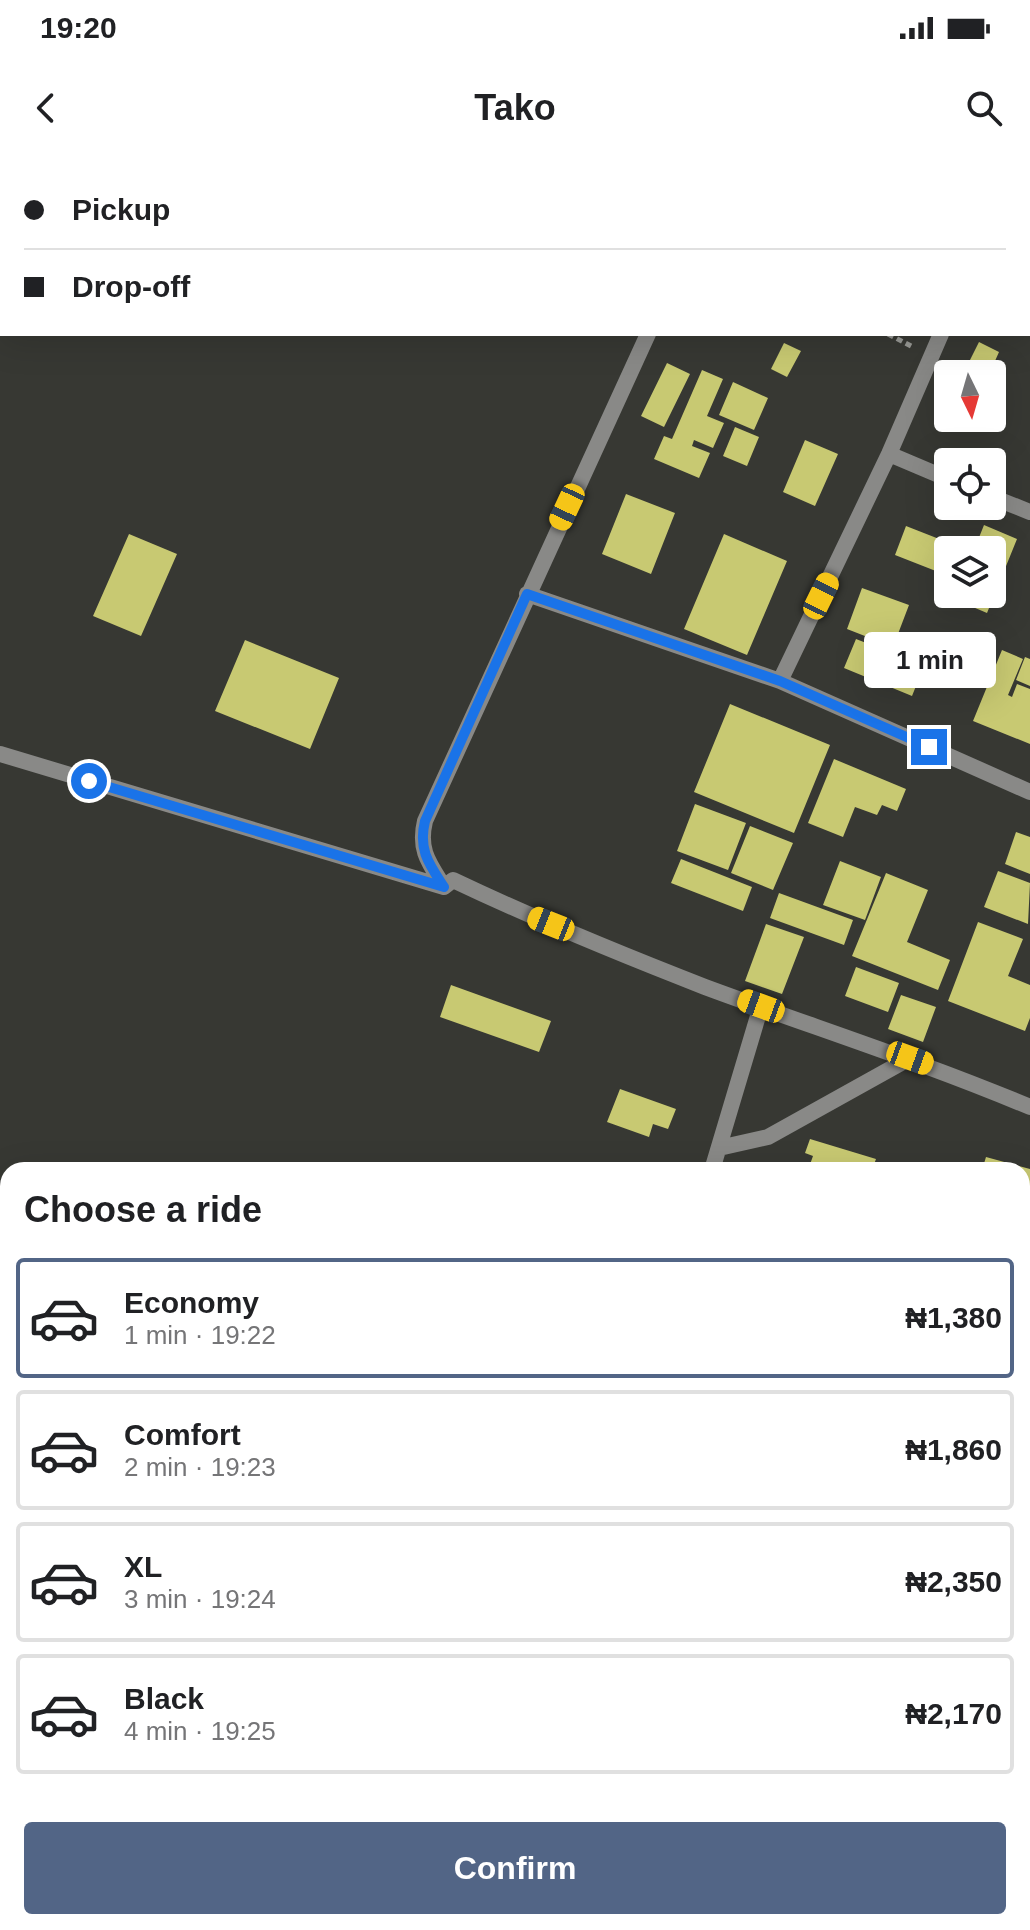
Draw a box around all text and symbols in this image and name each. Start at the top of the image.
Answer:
text: 19:20 [40,11,117,44]
icon: back [24,86,68,130]
icon: search [962,86,1006,130]
text: Tako [474,87,556,128]
text: Pickup [72,193,170,226]
text: Drop-off [72,270,190,303]
north arrow [934,360,1006,432]
map controls [934,360,1006,608]
button: locate [934,448,1006,520]
car [546,480,588,534]
button: layers [934,536,1006,608]
car [800,569,842,623]
callout: 1 min [863,631,995,687]
text: 1 min [896,645,964,675]
route end [911,729,947,765]
route start [71,763,107,799]
car [524,904,578,944]
car [734,987,788,1025]
car [883,1039,937,1077]
text: Choose a ride [24,1189,262,1230]
icon: car [28,1282,100,1354]
text: Economy [124,1286,259,1319]
text: ₦1,380 [905,1301,1002,1334]
text: 1 min · 19:22 [124,1320,276,1350]
icon: car [28,1414,100,1486]
text: Comfort [124,1418,241,1451]
text: ₦1,860 [905,1433,1002,1466]
text: 2 min · 19:23 [124,1452,276,1482]
icon: car [28,1546,100,1618]
text: XL [124,1550,162,1583]
text: ₦2,350 [905,1565,1002,1598]
text: 3 min · 19:24 [124,1584,276,1614]
icon: car [28,1678,100,1750]
text: Black [124,1682,204,1715]
text: ₦2,170 [905,1697,1002,1730]
text: 4 min · 19:25 [124,1716,276,1746]
button: Confirm [24,1822,1006,1914]

